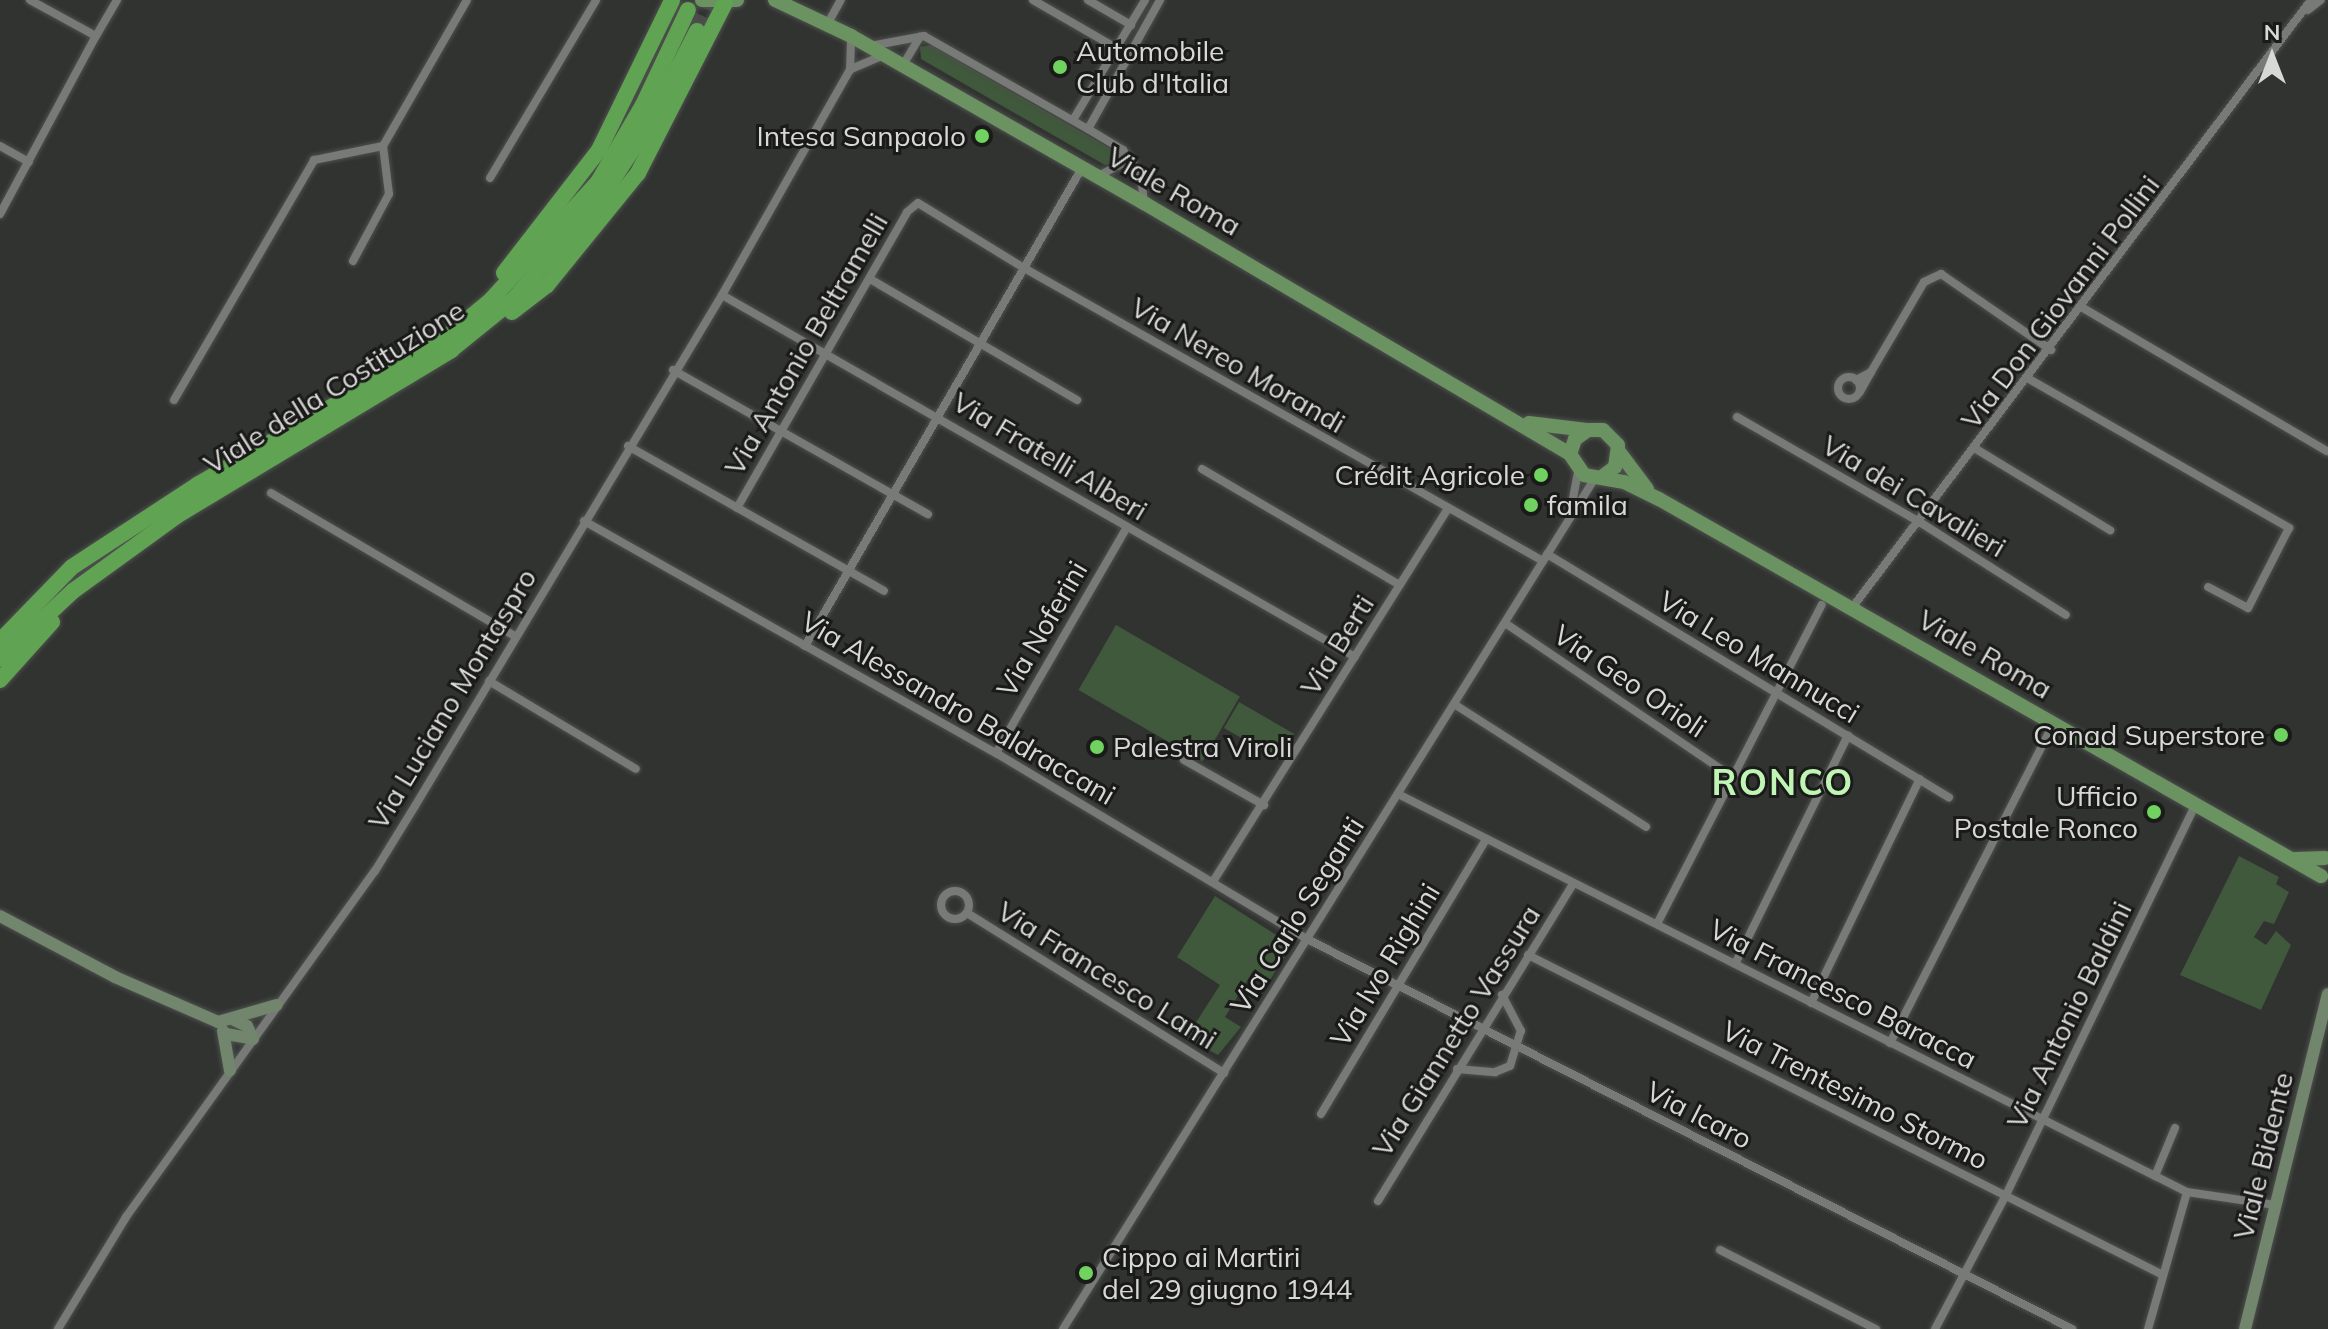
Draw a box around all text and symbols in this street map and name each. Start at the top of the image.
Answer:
north arrow [2232,16,2312,96]
text: N [2264,18,2280,46]
place label: Automobile Club d'Italia [1076,34,1229,100]
marker: Automobile Club d'Italia [1051,58,1069,76]
place label: Intesa Sanpaolo [757,119,966,153]
marker: Intesa Sanpaolo [973,127,991,145]
street label: Viale Roma [1101,139,1247,243]
street label: Via Don Giovanni Pollini [1954,169,2166,435]
street label: Via Antonio Beltramelli [717,207,895,481]
street label: Via Nereo Morandi [1125,290,1351,440]
street label: Viale della Costituzione [198,293,470,481]
street label: Via Fratelli Alberi [947,385,1153,527]
street label: Via dei Cavalieri [1816,428,2012,564]
place label: Crédit Agricole [1334,458,1525,492]
marker: Crédit Agricole [1532,466,1550,484]
place label: famila [1547,488,1628,522]
marker: famila [1522,496,1540,514]
street label: Via Noferini [990,555,1094,703]
street label: Via Luciano Montaspro [361,563,543,835]
street label: Via Leo Mannucci [1653,584,1865,730]
street label: Via Berti [1293,589,1381,701]
street label: Viale Roma [1912,602,2058,706]
street label: Via Alessandro Baldraccani [795,604,1121,812]
street label: Via Geo Orioli [1547,618,1713,744]
place label: Conad Superstore [2033,718,2265,752]
marker: Conad Superstore [2272,726,2290,744]
place label: Palestra Viroli [1113,730,1292,764]
marker: Palestra Viroli [1088,738,1106,756]
district label: RONCO [1712,760,1854,804]
place label: Ufficio Postale Ronco [1954,779,2138,845]
marker: Ufficio Postale Ronco [2145,803,2163,821]
street label: Via Carlo Seganti [1223,811,1371,1019]
street label: Via Ivo Righini [1323,877,1447,1053]
street label: Via Francesco Lami [991,894,1223,1056]
street label: Via Antonio Baldini [1999,896,2139,1134]
street label: Via Giannetto Vassura [1365,899,1547,1163]
street label: Via Francesco Baracca [1704,912,1982,1076]
street label: Via Trentesimo Stormo [1716,1013,1994,1177]
street label: Viale Bidente [2226,1069,2300,1243]
street label: Via Icaro [1641,1074,1757,1156]
place label: Cippo ai Martiri del 29 giugno 1944 [1102,1240,1352,1306]
marker: Cippo ai Martiri del 29 giugno 1944 [1077,1264,1095,1282]

